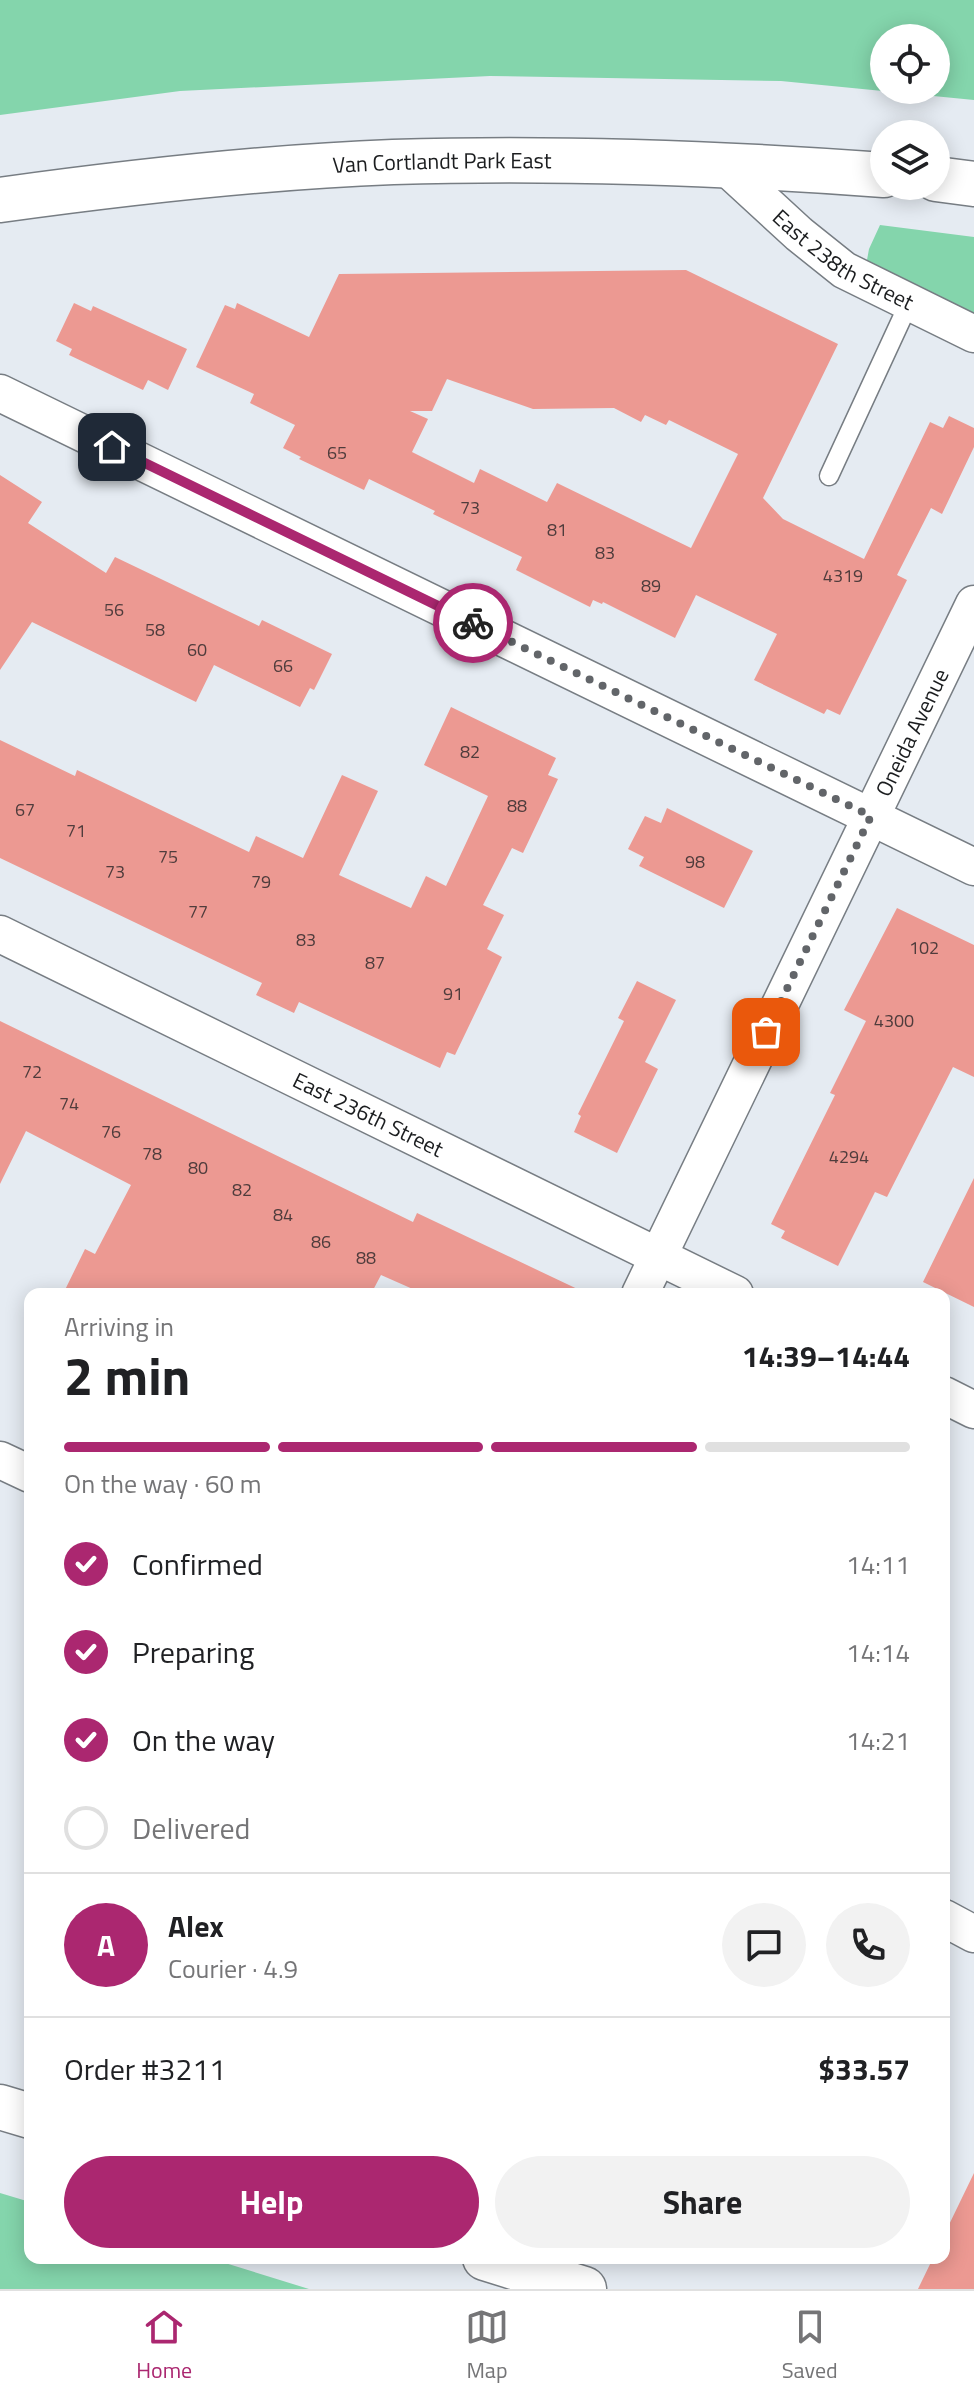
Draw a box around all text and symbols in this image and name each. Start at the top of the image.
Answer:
map controls [870,24,950,200]
button: locate [870,24,950,104]
button: layers [870,120,950,200]
street label: Van Cortlandt Park East [332,143,552,182]
street label: East 238th Street [765,201,920,319]
pin [78,413,146,481]
icon: home [90,425,134,469]
house number: 65 [327,439,347,466]
house number: 73 [460,494,480,521]
house number: 81 [547,516,567,543]
house number: 83 [595,539,615,566]
house number: 4319 [823,562,863,589]
house number: 89 [641,572,661,599]
courier [433,583,513,663]
house number: 56 [104,596,124,623]
icon: bike [451,601,495,645]
house number: 58 [145,616,165,643]
house number: 60 [187,636,207,663]
house number: 66 [273,652,293,679]
street label: Oneida Avenue [866,663,957,802]
house number: 82 [460,738,480,765]
house number: 88 [507,792,527,819]
house number: 67 [15,796,35,823]
house number: 71 [66,817,86,844]
house number: 75 [158,843,178,870]
house number: 98 [685,848,705,875]
house number: 73 [105,858,125,885]
house number: 79 [251,868,271,895]
house number: 77 [188,898,208,925]
house number: 83 [296,926,316,953]
house number: 102 [909,934,939,961]
house number: 87 [365,949,385,976]
house number: 91 [443,980,463,1007]
pin [732,998,800,1066]
house number: 4300 [874,1007,914,1034]
icon: bag [744,1010,788,1054]
house number: 72 [22,1058,42,1085]
street label: East 236th Street [287,1063,450,1166]
house number: 74 [59,1090,79,1117]
house number: 76 [101,1118,121,1145]
house number: 78 [142,1140,162,1167]
house number: 4294 [829,1143,869,1170]
house number: 80 [188,1154,208,1181]
house number: 82 [232,1176,252,1203]
house number: 84 [273,1201,293,1228]
house number: 86 [311,1228,331,1255]
house number: 88 [356,1244,376,1271]
text: Arriving in [64,1307,174,1346]
text: 14:39–14:44 [742,1333,910,1379]
text: 2 min [64,1336,190,1415]
text: On the way · 60 m [64,1464,262,1503]
text: Confirmed [132,1541,263,1587]
icon: check [64,1542,108,1586]
text: 14:11 [846,1545,910,1584]
text: Preparing [132,1629,254,1675]
icon: check [64,1630,108,1674]
text: 14:14 [846,1633,910,1672]
text: On the way [132,1717,275,1763]
icon: check [64,1718,108,1762]
text: 14:21 [846,1721,910,1760]
text: Delivered [132,1805,250,1851]
text: Alex [168,1903,224,1949]
button: chat [722,1903,806,1987]
button: phone [826,1903,910,1987]
text: A [97,1922,115,1968]
text: Courier · 4.9 [168,1949,298,1988]
text: Order #3211 [64,2046,226,2092]
text: $33.57 [818,2046,910,2092]
button: Help [64,2156,479,2248]
button: Share [495,2156,910,2248]
tab: Home [136,2305,192,2387]
tab: Map [465,2305,509,2387]
tab: Saved [782,2305,838,2387]

